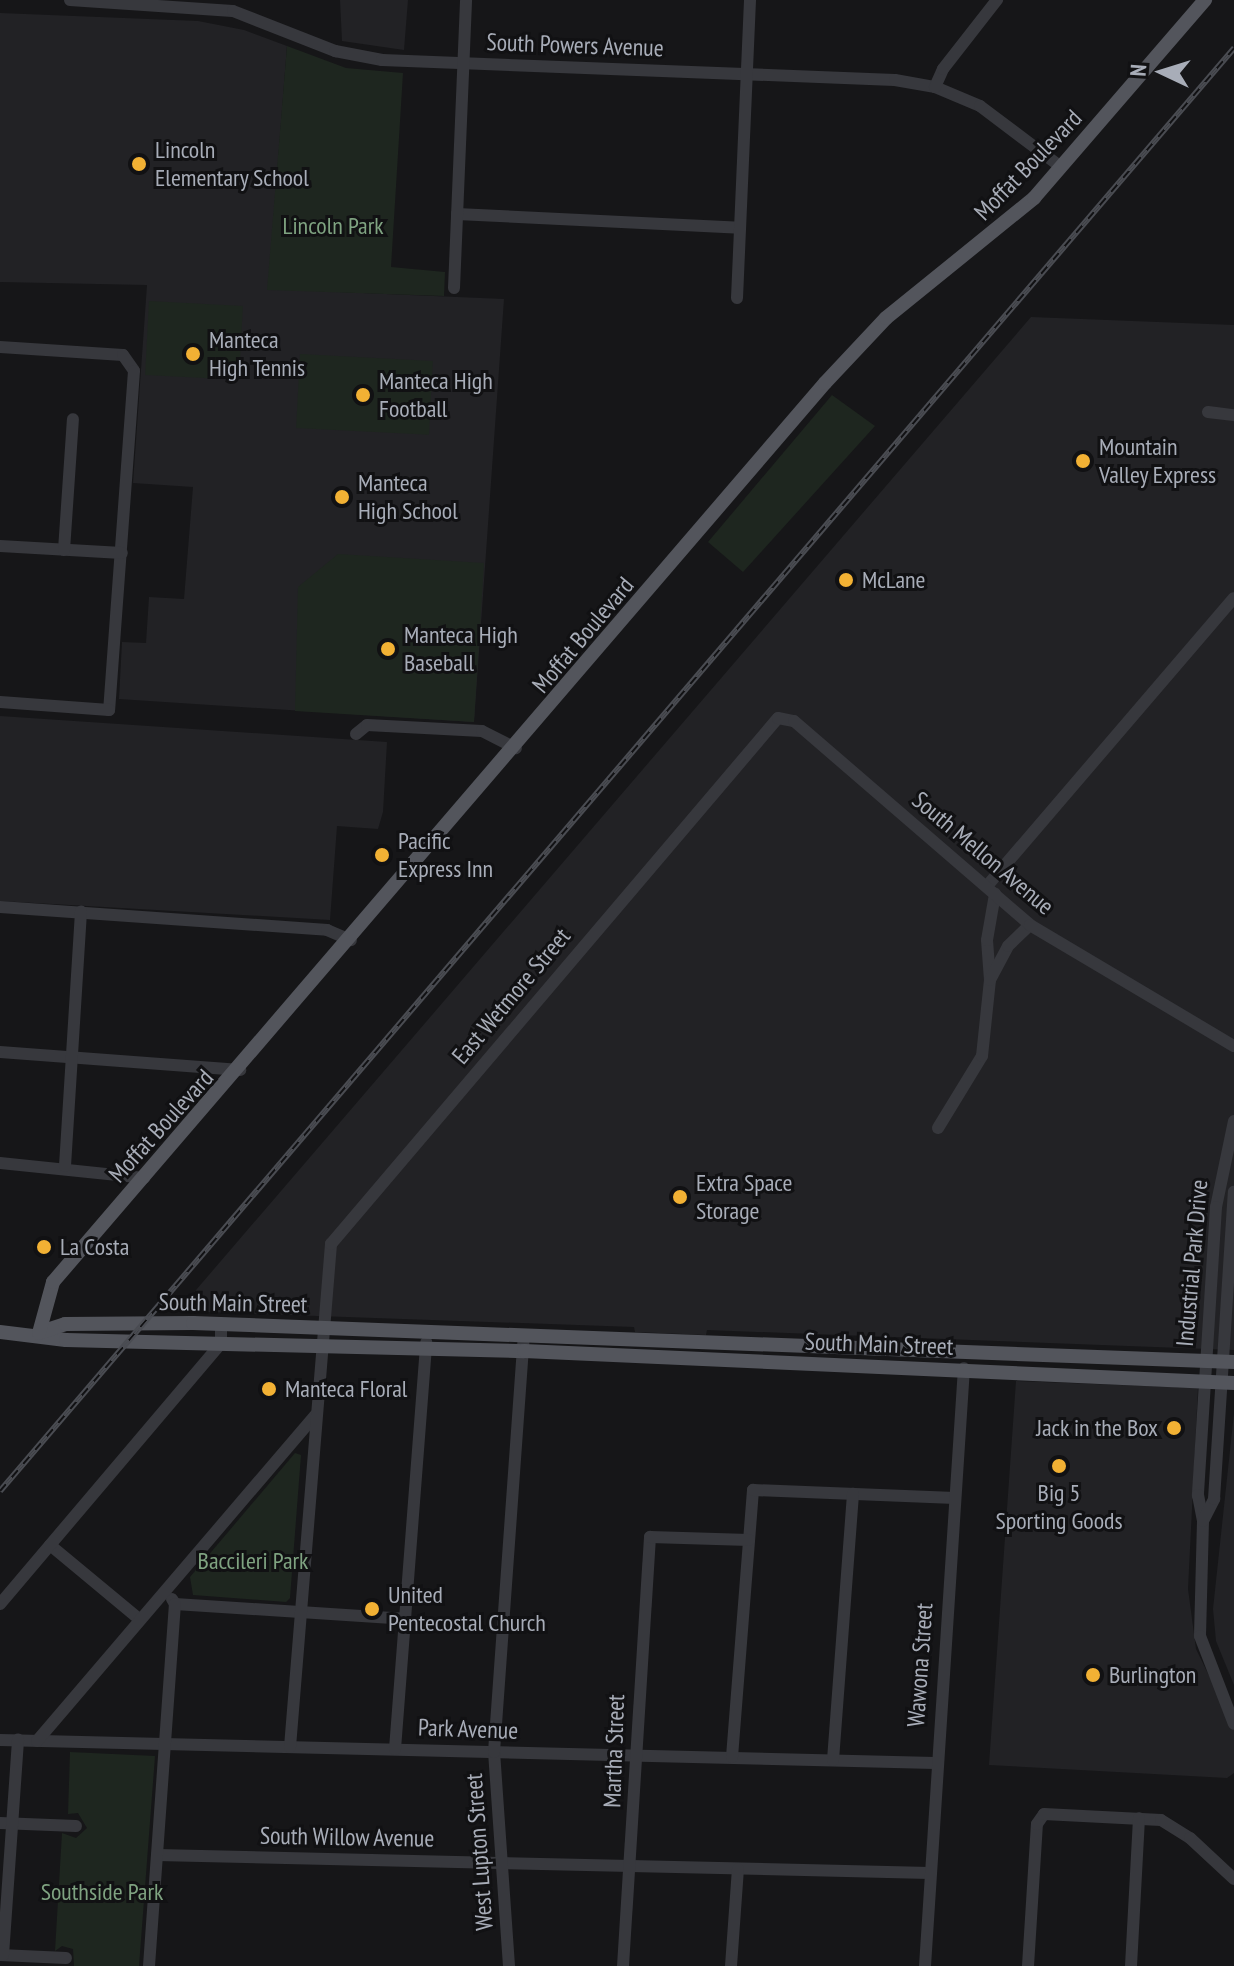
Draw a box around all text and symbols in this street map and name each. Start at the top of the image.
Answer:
street label: South Powers Avenue [486,28,664,62]
north arrow [1122,32,1202,112]
text: N [1124,63,1152,77]
street label: Moffat Boulevard [968,104,1088,226]
place label: Lincoln Elementary School [155,136,309,192]
marker: Lincoln Elementary School [130,155,148,173]
park label: Lincoln Park [282,212,384,240]
place label: Manteca High Tennis [209,326,306,382]
marker: Manteca High Tennis [184,345,202,363]
place label: Manteca High Football [379,367,493,423]
marker: Manteca High Football [354,386,372,404]
place label: Mountain Valley Express [1099,433,1217,489]
marker: Mountain Valley Express [1074,452,1092,470]
place label: Manteca High School [358,469,458,525]
marker: Manteca High School [333,488,351,506]
place label: McLane [862,566,926,594]
street label: Moffat Boulevard [526,571,640,699]
marker: McLane [837,571,855,589]
place label: Manteca High Baseball [404,621,518,677]
marker: Manteca High Baseball [379,640,397,658]
street label: South Mellon Avenue [906,785,1060,921]
place label: Pacific Express Inn [398,827,493,883]
marker: Pacific Express Inn [373,846,391,864]
street label: East Wetmore Street [446,922,576,1070]
street label: Moffat Boulevard [103,1064,219,1188]
place label: Extra Space Storage [696,1169,792,1225]
street label: Industrial Park Drive [1170,1178,1214,1348]
marker: Extra Space Storage [671,1188,689,1206]
place label: La Costa [60,1233,129,1261]
marker: La Costa [35,1238,53,1256]
street label: South Main Street [158,1287,308,1319]
street label: South Main Street [804,1327,954,1361]
place label: Manteca Floral [285,1375,407,1403]
marker: Manteca Floral [260,1380,278,1398]
place label: Jack in the Box [1036,1414,1158,1442]
marker: Jack in the Box [1165,1419,1183,1437]
marker: Big 5 Sporting Goods [1050,1457,1068,1475]
place label: Big 5 Sporting Goods [995,1479,1123,1535]
park label: Baccileri Park [198,1547,308,1575]
place label: United Pentecostal Church [388,1581,546,1637]
marker: United Pentecostal Church [363,1600,381,1618]
street label: Wawona Street [901,1602,939,1728]
place label: Burlington [1109,1661,1196,1689]
marker: Burlington [1084,1666,1102,1684]
street label: Martha Street [598,1694,630,1808]
street label: Park Avenue [417,1713,519,1745]
street label: West Lupton Street [459,1772,499,1932]
street label: South Willow Avenue [259,1821,435,1853]
park label: Southside Park [41,1878,163,1906]

